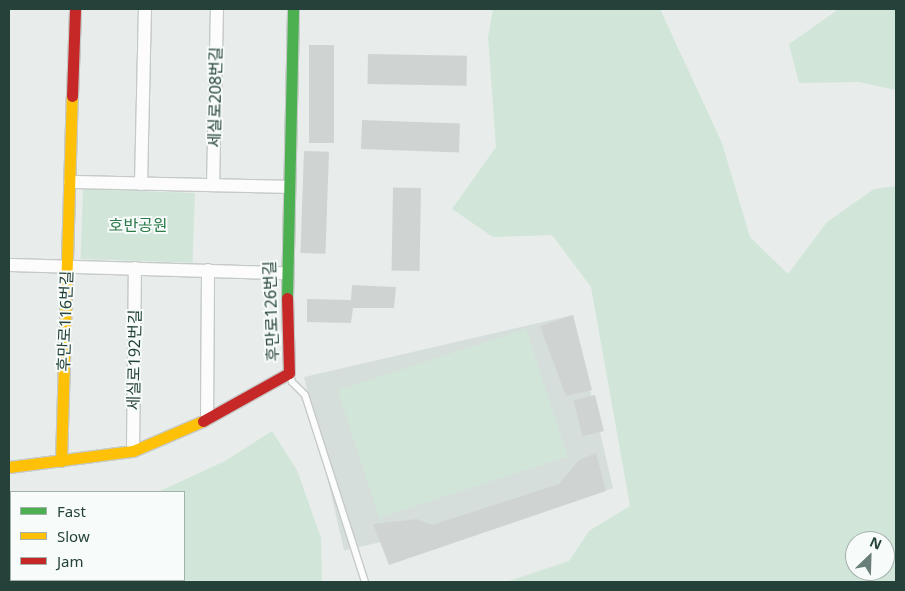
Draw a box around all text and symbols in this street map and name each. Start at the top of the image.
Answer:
street label: 세실로208번길 [205,46,225,148]
park label: 호반공원 [109,215,167,235]
street label: 후만로126번길 [260,260,282,362]
street label: 후만로116번길 [54,270,76,372]
street label: 세실로192번길 [124,309,144,411]
legend [10,491,185,581]
text: Fast [57,501,86,521]
text: Slow [57,526,90,546]
north arrow [845,531,895,581]
text: N [867,532,885,554]
text: Jam [57,551,84,571]

